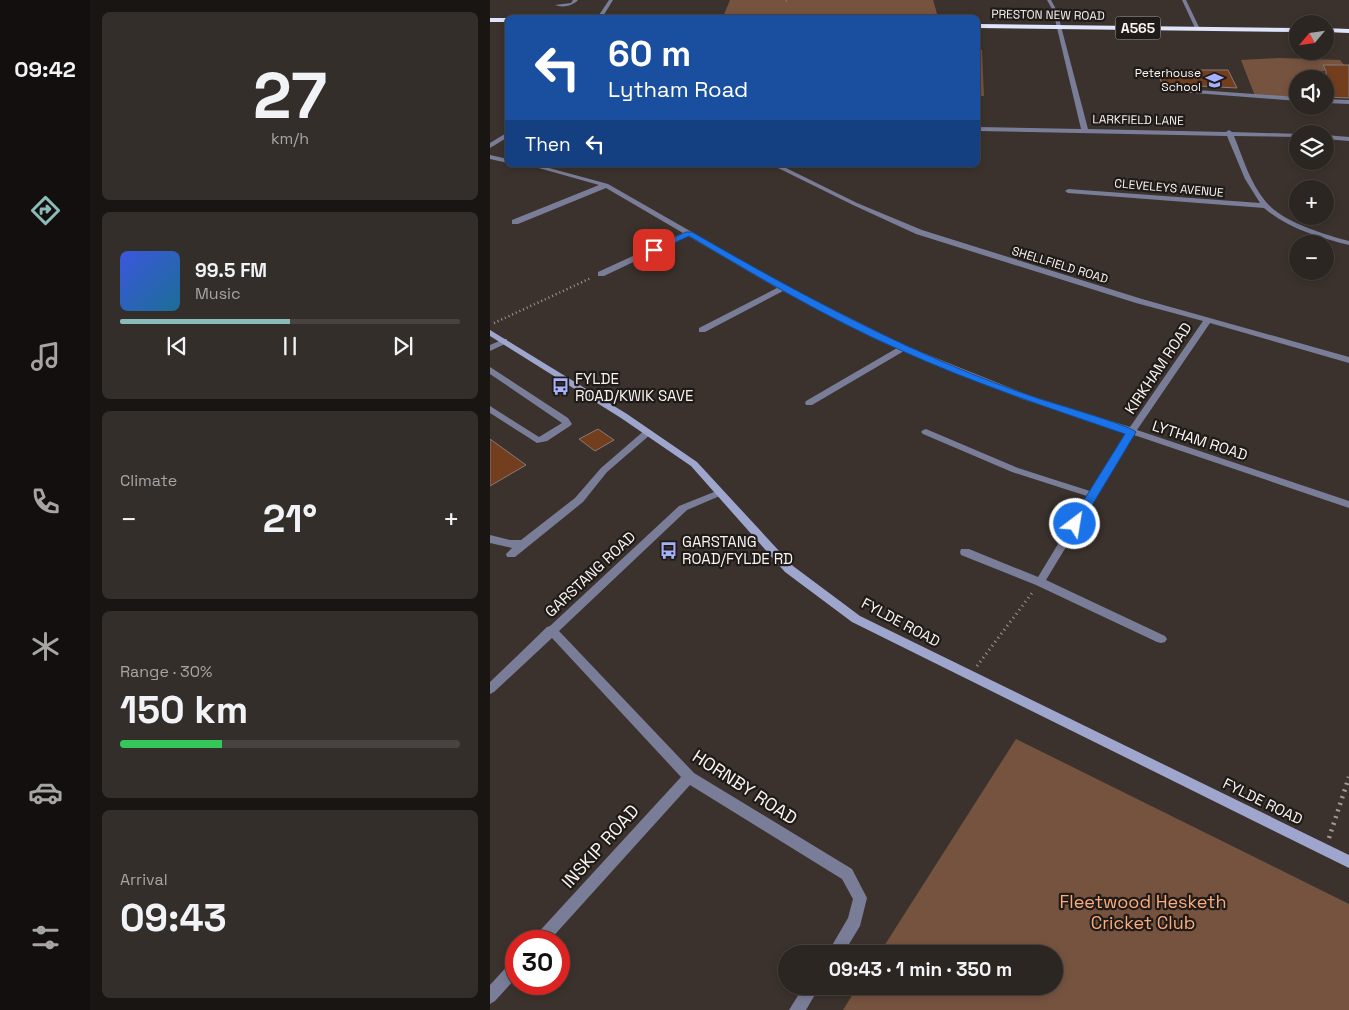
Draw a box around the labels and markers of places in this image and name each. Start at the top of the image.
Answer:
place label: Peterhouse School [1135,65,1201,95]
school or university icon: Peterhouse School [1205,70,1225,90]
pin [633,229,675,271]
place label: FYLDE ROAD/KWIK SAVE [575,369,693,405]
bus stop icon: FYLDE ROAD/KWIK SAVE [551,377,571,397]
place label: GARSTANG ROAD/FYLDE RD [682,532,793,568]
bus stop icon: GARSTANG ROAD/FYLDE RD [658,540,678,560]

